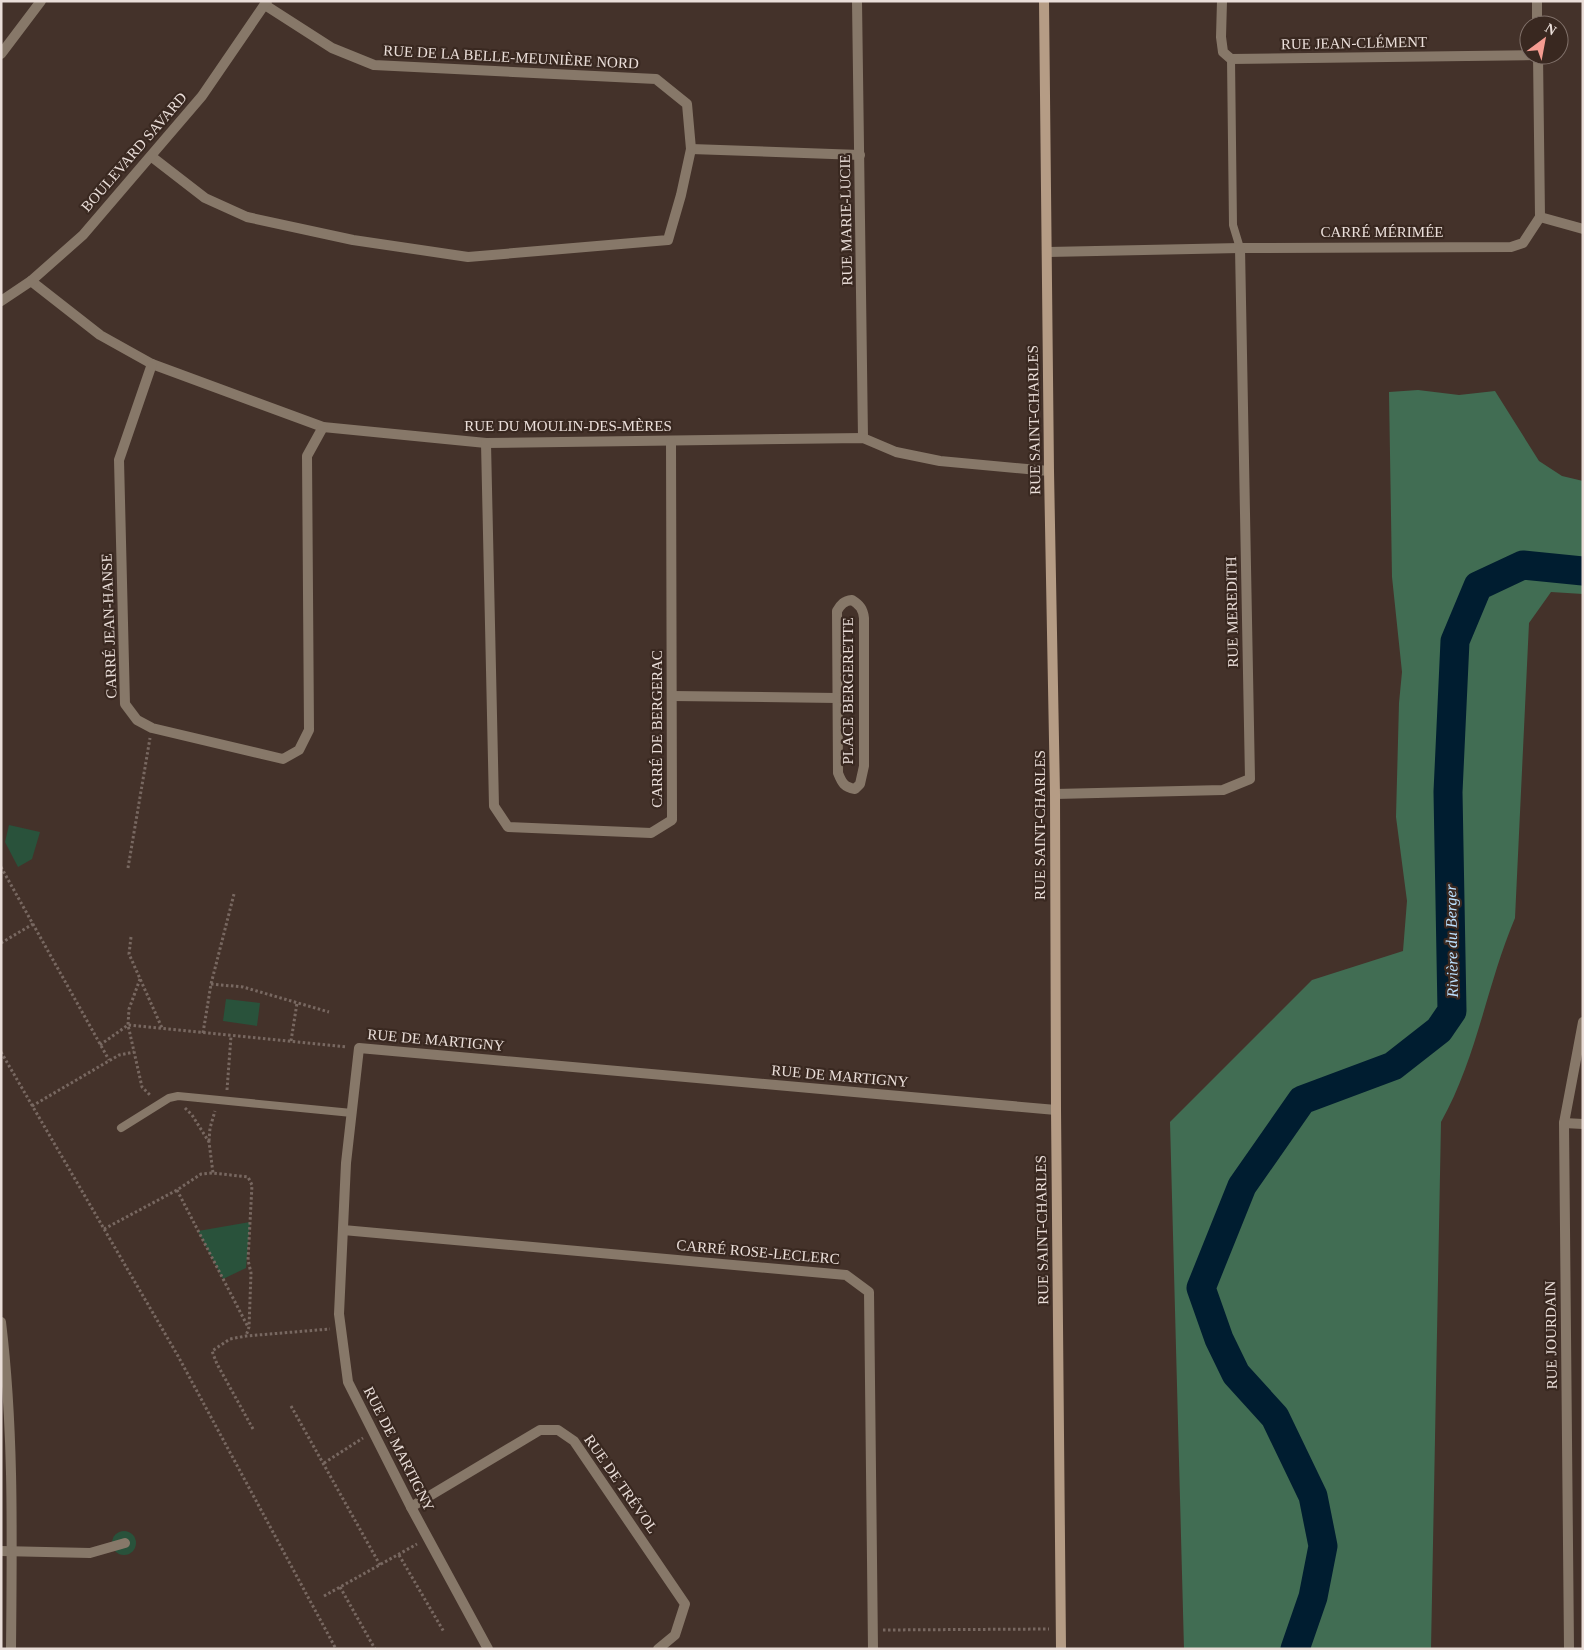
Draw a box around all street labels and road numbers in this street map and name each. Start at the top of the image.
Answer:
street label: RUE JEAN-CLÉMENT [1281,34,1427,52]
street label: RUE DE LA BELLE-MEUNIÈRE NORD [383,42,639,72]
street label: BOULEVARD SAVARD [78,89,190,215]
street label: RUE MARIE-LUCIE [837,154,855,286]
street label: CARRÉ MÉRIMÉE [1321,224,1443,240]
street label: RUE SAINT-CHARLES [1025,345,1043,495]
street label: RUE DU MOULIN-DES-MÈRES [464,418,672,434]
street label: CARRÉ JEAN-HANSE [98,553,120,699]
street label: RUE MEREDITH [1223,556,1241,668]
street label: PLACE BERGERETTE [840,617,856,765]
street label: CARRÉ DE BERGERAC [649,650,665,808]
street label: RUE SAINT-CHARLES [1032,750,1048,900]
street label: RUE DE MARTIGNY [367,1026,505,1054]
street label: RUE DE MARTIGNY [771,1062,909,1090]
street label: RUE SAINT-CHARLES [1033,1155,1051,1305]
street label: CARRÉ ROSE-LECLERC [676,1237,840,1267]
street label: RUE JOURDAIN [1542,1280,1560,1390]
street label: RUE DE MARTIGNY [361,1384,437,1514]
street label: RUE DE TRÉVOL [581,1432,661,1536]

